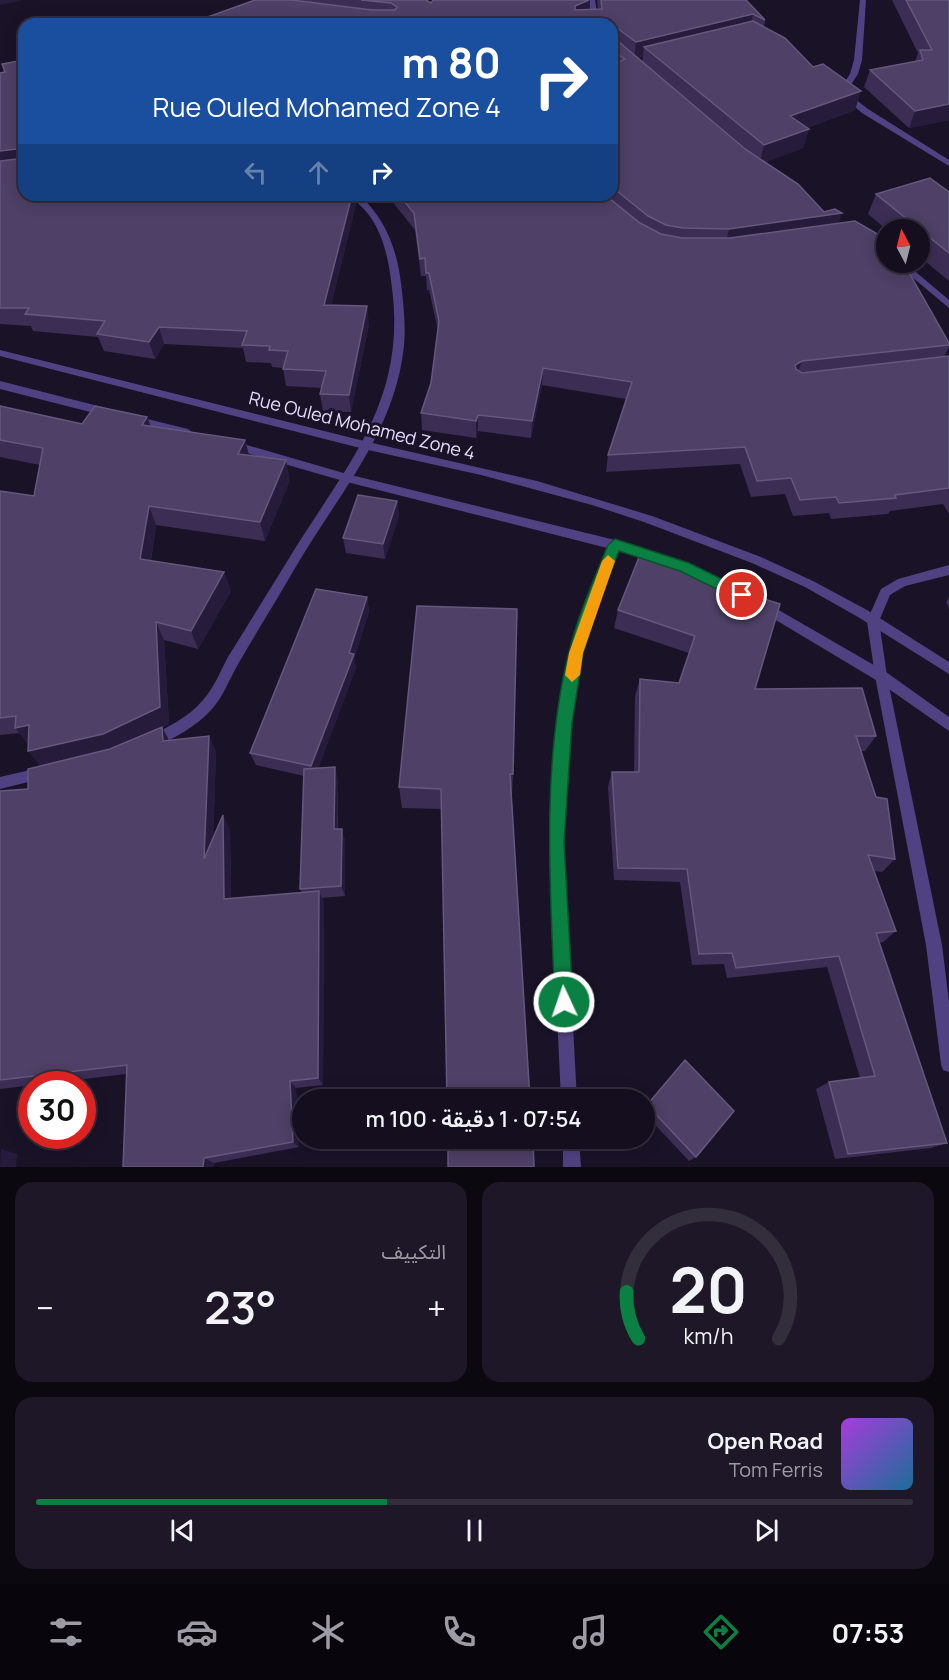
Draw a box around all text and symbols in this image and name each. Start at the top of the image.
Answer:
text: 80 m [401,33,501,91]
icon: right [522,42,600,120]
text: Rue Ouled Mohamed Zone 4 [152,88,501,125]
icon: left [239,156,272,189]
icon: ahead [302,156,335,189]
icon: right [365,156,398,189]
north arrow [876,219,930,273]
map controls [876,219,930,273]
street label: Rue Ouled Mohamed Zone 4 [247,385,478,465]
pin [716,569,767,620]
icon: arrive [725,578,758,611]
position arrow [532,970,596,1034]
speed limit sign: 30 [18,1071,96,1149]
text: 07:54 · 1 دقيقة · 100 m [365,1104,582,1134]
text: التكييف [382,1238,446,1265]
text: 20 [669,1246,747,1332]
text: 23° [204,1276,277,1338]
text: − [36,1285,54,1330]
text: + [427,1285,446,1330]
text: km/h [683,1321,733,1350]
text: Open Road [708,1426,823,1456]
text: Tom Ferris [729,1456,823,1483]
icon: previous [166,1514,199,1547]
icon: pause [458,1514,491,1547]
icon: next [750,1514,783,1547]
icon: filters [45,1611,87,1653]
icon: car [176,1611,218,1653]
icon: climate [307,1611,349,1653]
icon: phone [438,1611,480,1653]
icon: music [569,1611,611,1653]
icon: directions [700,1611,742,1653]
text: 07:53 [831,1614,904,1651]

